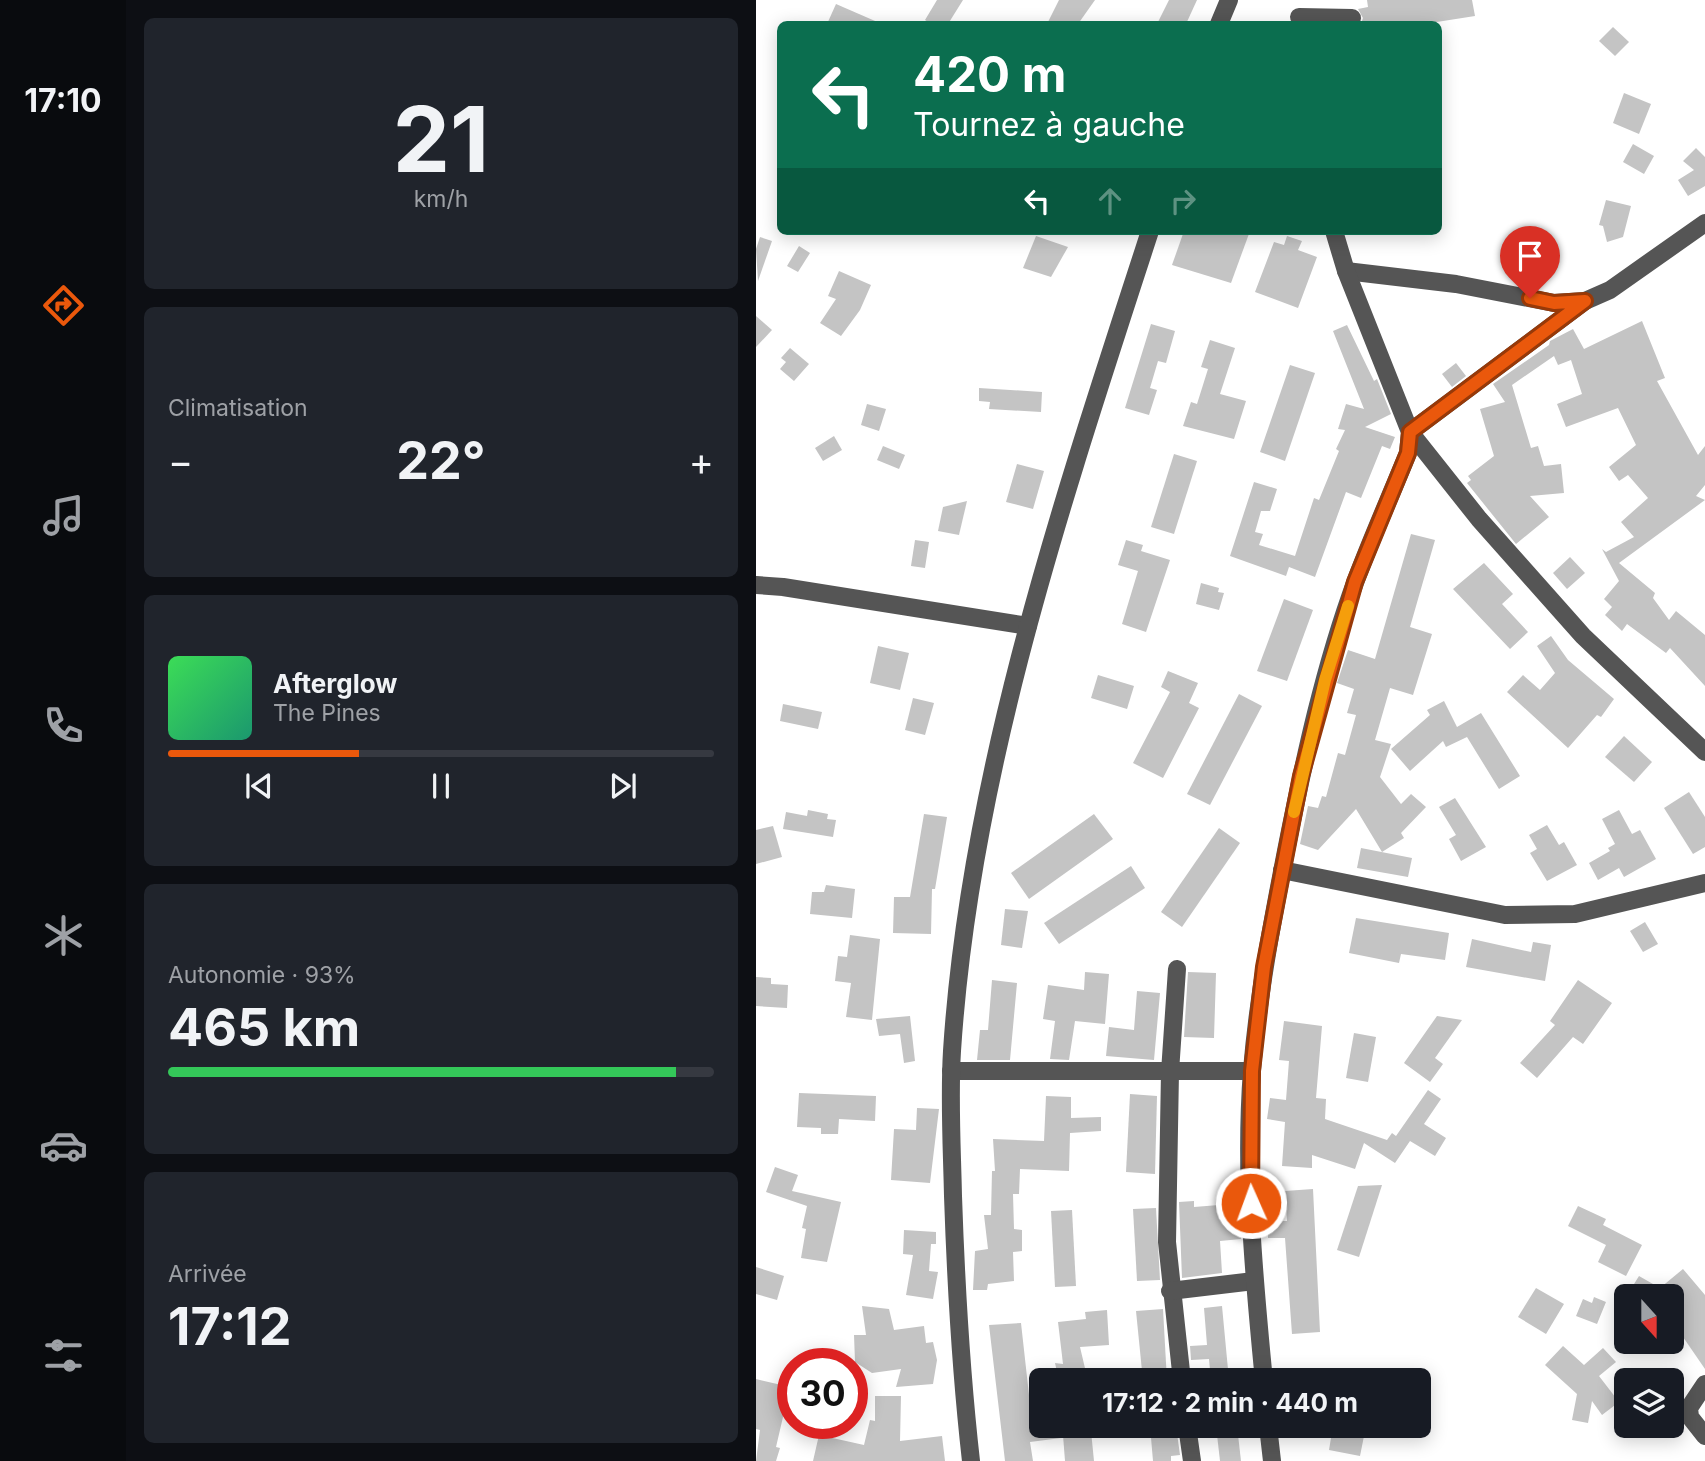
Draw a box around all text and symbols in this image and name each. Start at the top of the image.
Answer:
text: 420 m [913,45,1066,104]
icon: left [798,49,889,140]
text: 17:10 [24,81,102,120]
text: 21 [393,84,489,194]
text: Tournez à gauche [913,105,1185,144]
icon: left [1018,182,1056,220]
icon: ahead [1091,182,1129,220]
icon: right [1164,182,1202,220]
text: km/h [414,185,468,213]
pin [1500,226,1560,298]
icon: arrive [1511,237,1549,275]
icon: directions [39,281,88,330]
text: Climatisation [168,394,308,422]
text: 22° [396,429,486,492]
text: − [168,438,193,484]
text: + [689,438,714,484]
icon: music [39,491,88,540]
text: Afterglow [273,668,397,699]
text: The Pines [273,699,381,727]
icon: phone [39,701,88,750]
icon: previous [240,767,278,805]
icon: pause [422,767,460,805]
icon: next [604,767,642,805]
icon: climate [39,911,88,960]
text: Autonomie · 93% [168,961,356,989]
text: 465 km [168,996,360,1059]
icon: car [39,1121,88,1170]
position arrow [1214,1166,1288,1240]
text: Arrivée [168,1260,247,1288]
north arrow [1614,1284,1684,1354]
map controls [1614,1284,1684,1438]
text: 17:12 [168,1295,291,1358]
icon: filters [39,1331,88,1380]
speed limit sign: 30 [777,1348,868,1439]
button: layers [1614,1368,1684,1438]
text: 17:12 · 2 min · 440 m [1102,1387,1358,1418]

